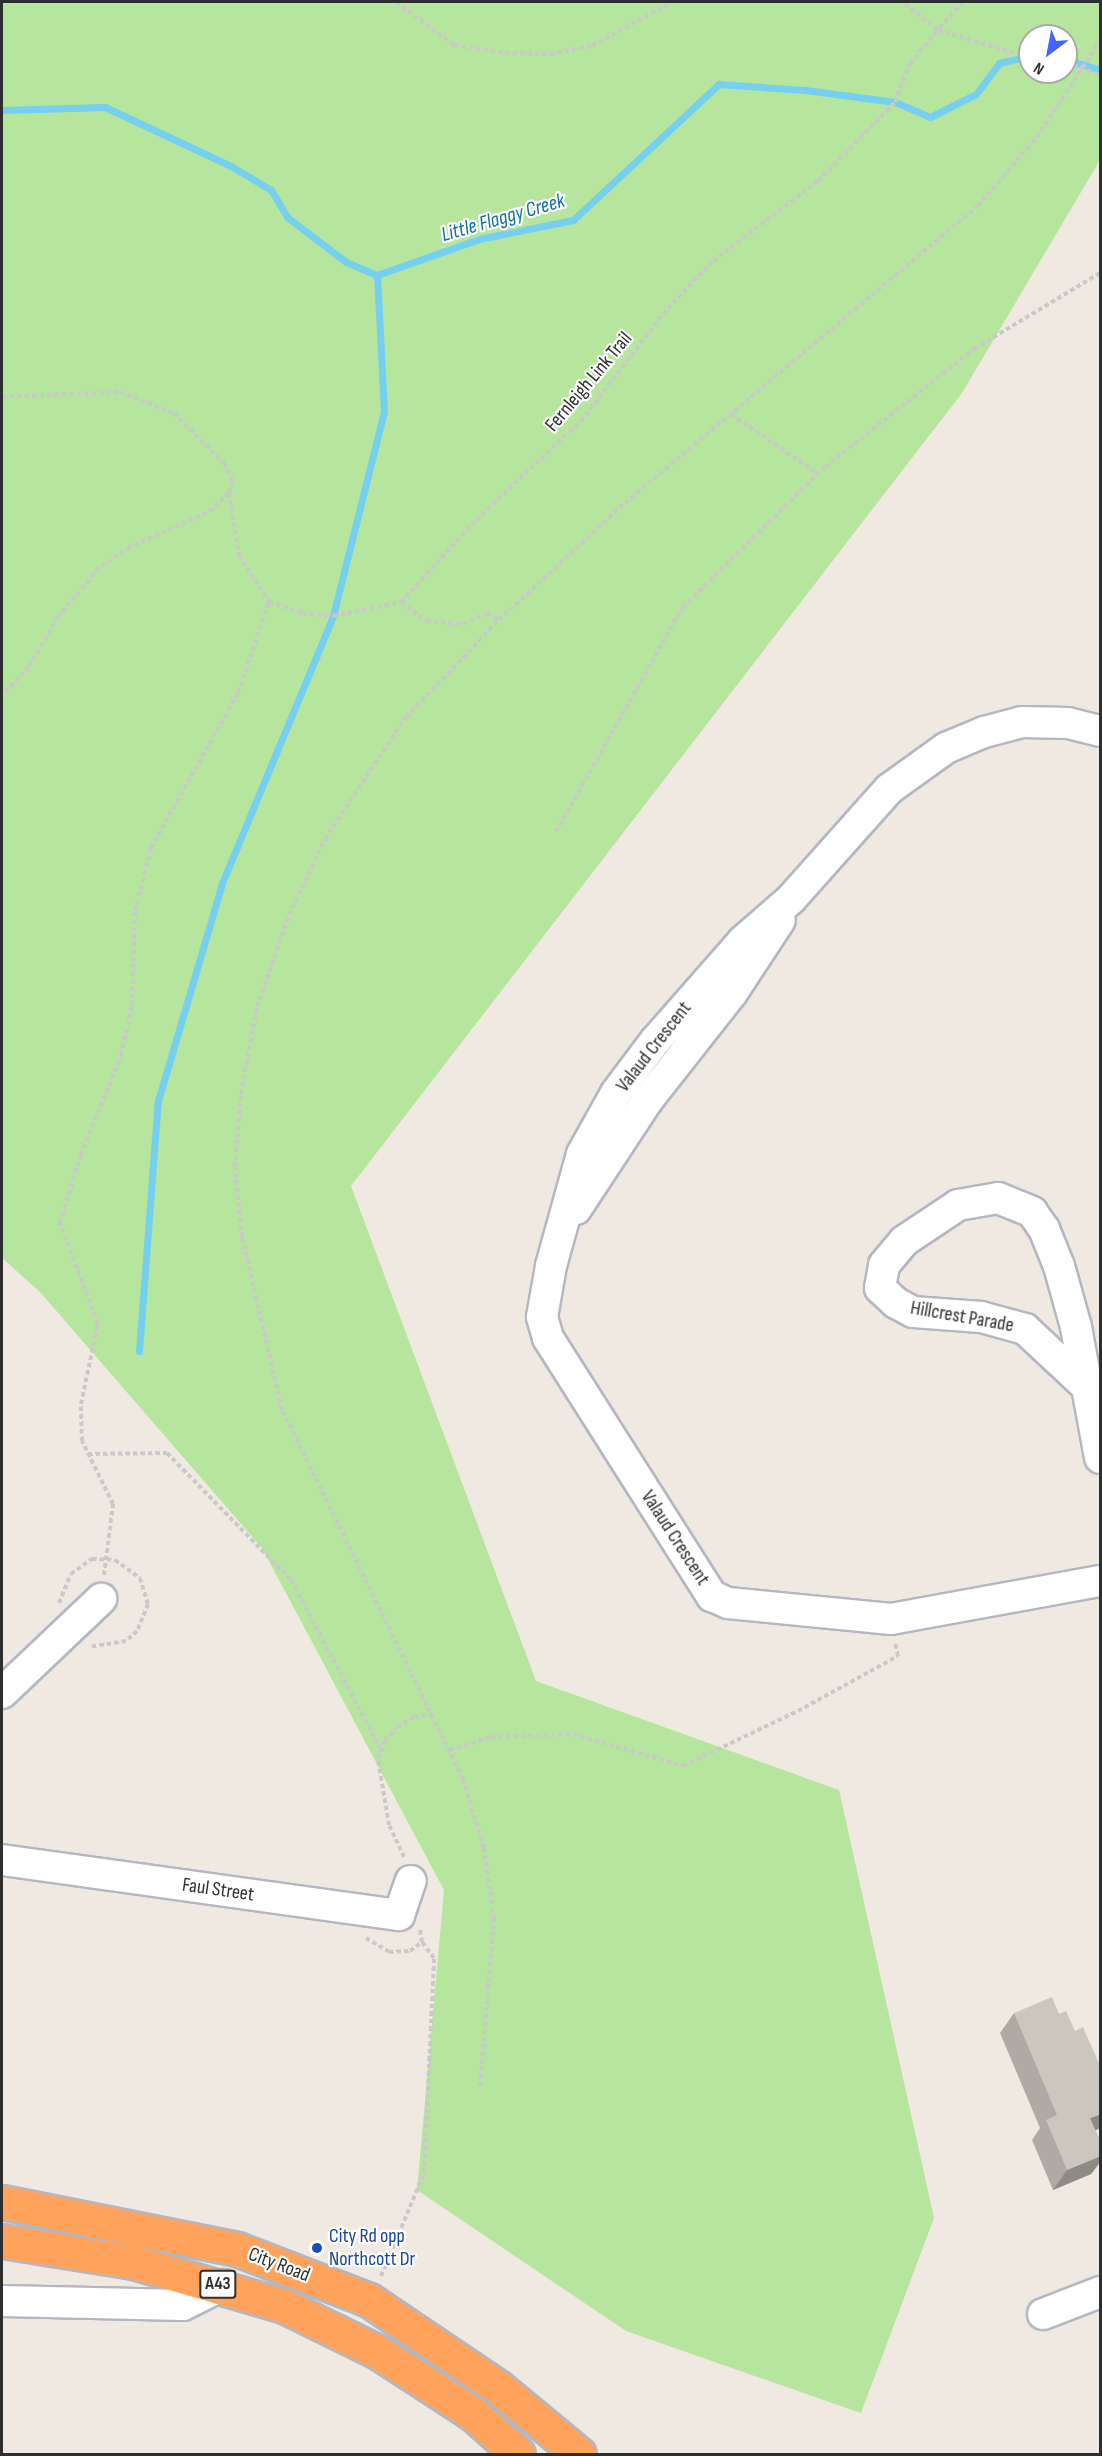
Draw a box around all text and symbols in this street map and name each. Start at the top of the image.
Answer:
north arrow [1018,24,1078,84]
text: N [1031,58,1048,78]
water label: Little Flaggy Creek [438,188,568,248]
street label: Fernleigh Link Trail [540,327,638,437]
street label: Valaud Crescent [611,997,697,1097]
street label: Hillcrest Parade [908,1296,1016,1338]
street label: Valaud Crescent [635,1486,715,1590]
street label: Faul Street [180,1873,256,1907]
place label: City Rd opp Northcott Dr [329,2224,415,2271]
marker: City Rd opp Northcott Dr [310,2241,324,2255]
street label: City Road [245,2242,313,2288]
road number: A43 [198,2269,238,2299]

